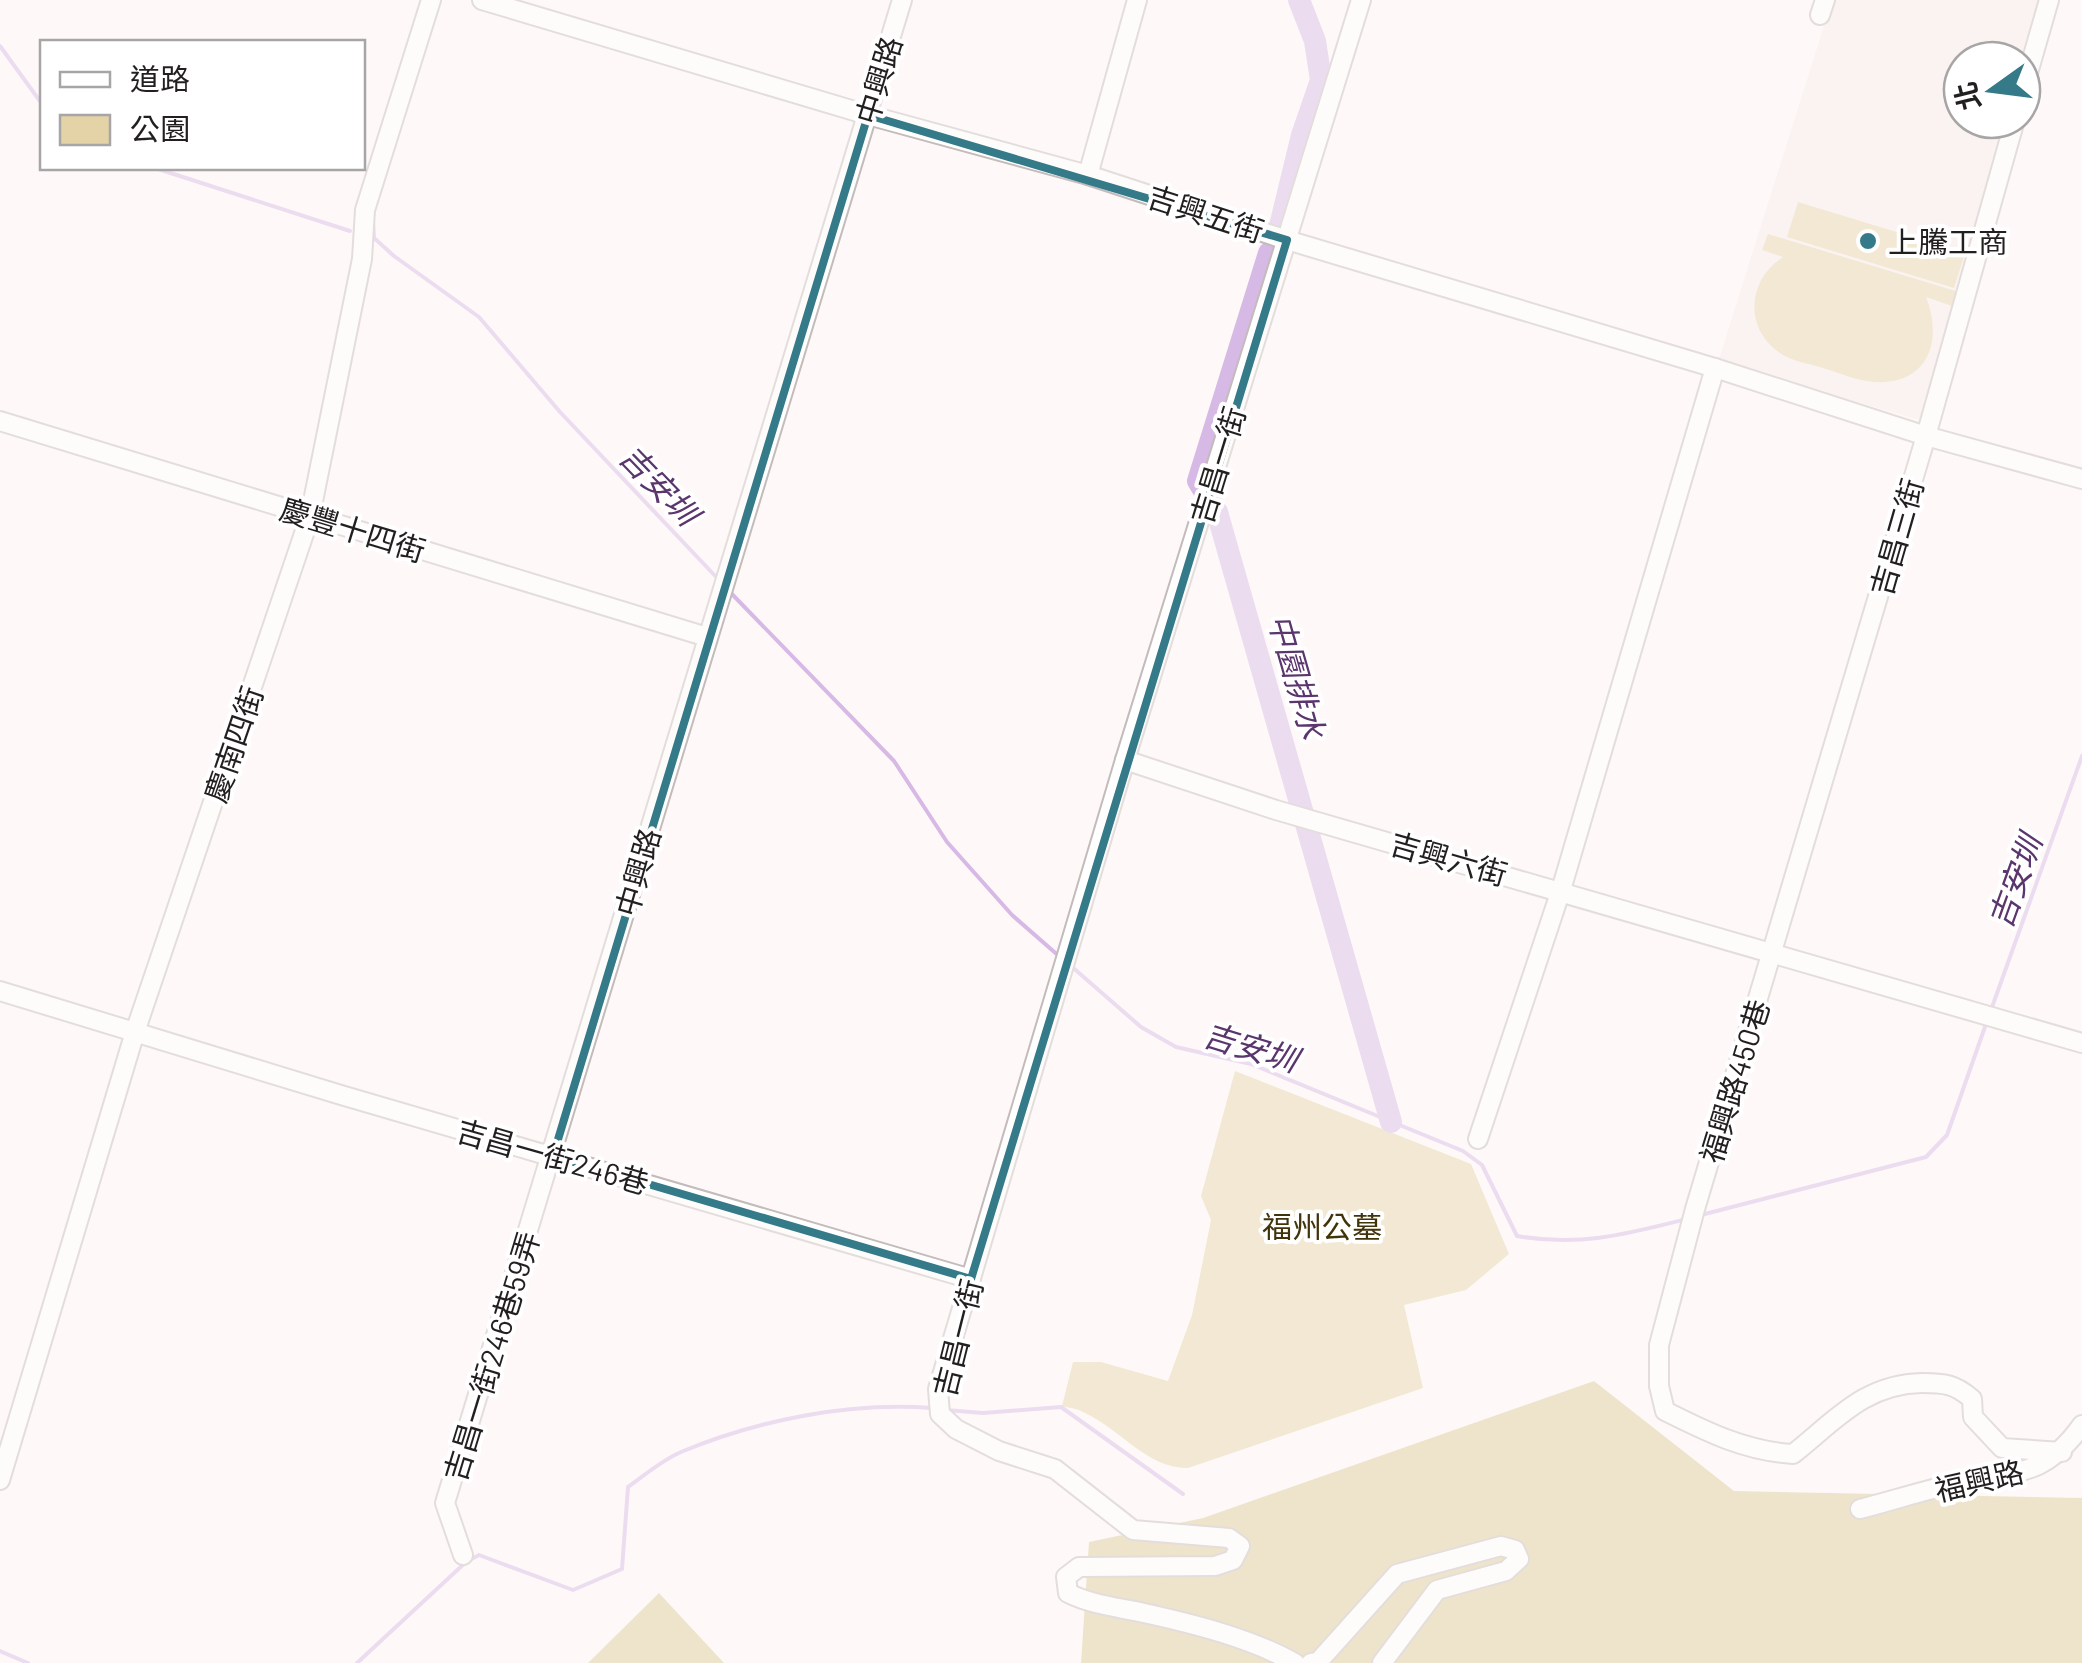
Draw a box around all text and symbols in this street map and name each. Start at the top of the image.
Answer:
street label: 中興路 [848,32,908,128]
legend [40,40,365,170]
north arrow [1942,40,2042,140]
text: 道路 [130,60,190,96]
text: 北 [1947,79,1987,114]
text: 公園 [130,110,190,146]
street label: 吉興五街 [1143,177,1269,249]
place label: 上騰工商 [1888,223,2008,259]
marker: 上騰工商 [1857,230,1879,252]
street label: 吉昌一街 [1182,402,1252,528]
water label: 吉安圳 [613,436,710,535]
street label: 吉昌三街 [1862,474,1930,600]
street label: 慶豐十四街 [276,490,430,568]
water label: 中園排水 [1262,609,1334,745]
street label: 慶南四街 [196,681,270,807]
street label: 中興路 [607,824,667,920]
street label: 吉興六街 [1386,824,1512,892]
water label: 吉安圳 [1980,826,2050,933]
street label: 福興路450巷 [1692,995,1776,1167]
water label: 吉安圳 [1200,1014,1306,1079]
street label: 吉昌一街246巷 [453,1111,653,1201]
park label: 福州公墓 [1262,1208,1382,1244]
street label: 吉昌一街246巷59弄 [436,1227,546,1485]
street label: 吉昌一街 [925,1275,989,1401]
street label: 福興路 [1931,1452,2027,1508]

